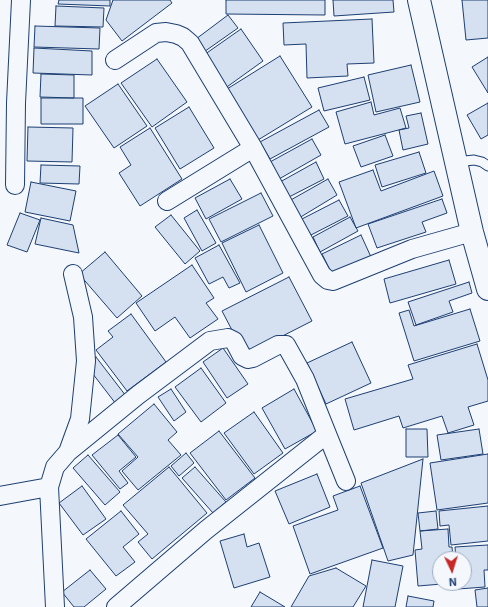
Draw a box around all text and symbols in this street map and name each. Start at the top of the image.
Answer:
north arrow [432,551,472,591]
text: N [448,576,457,589]

